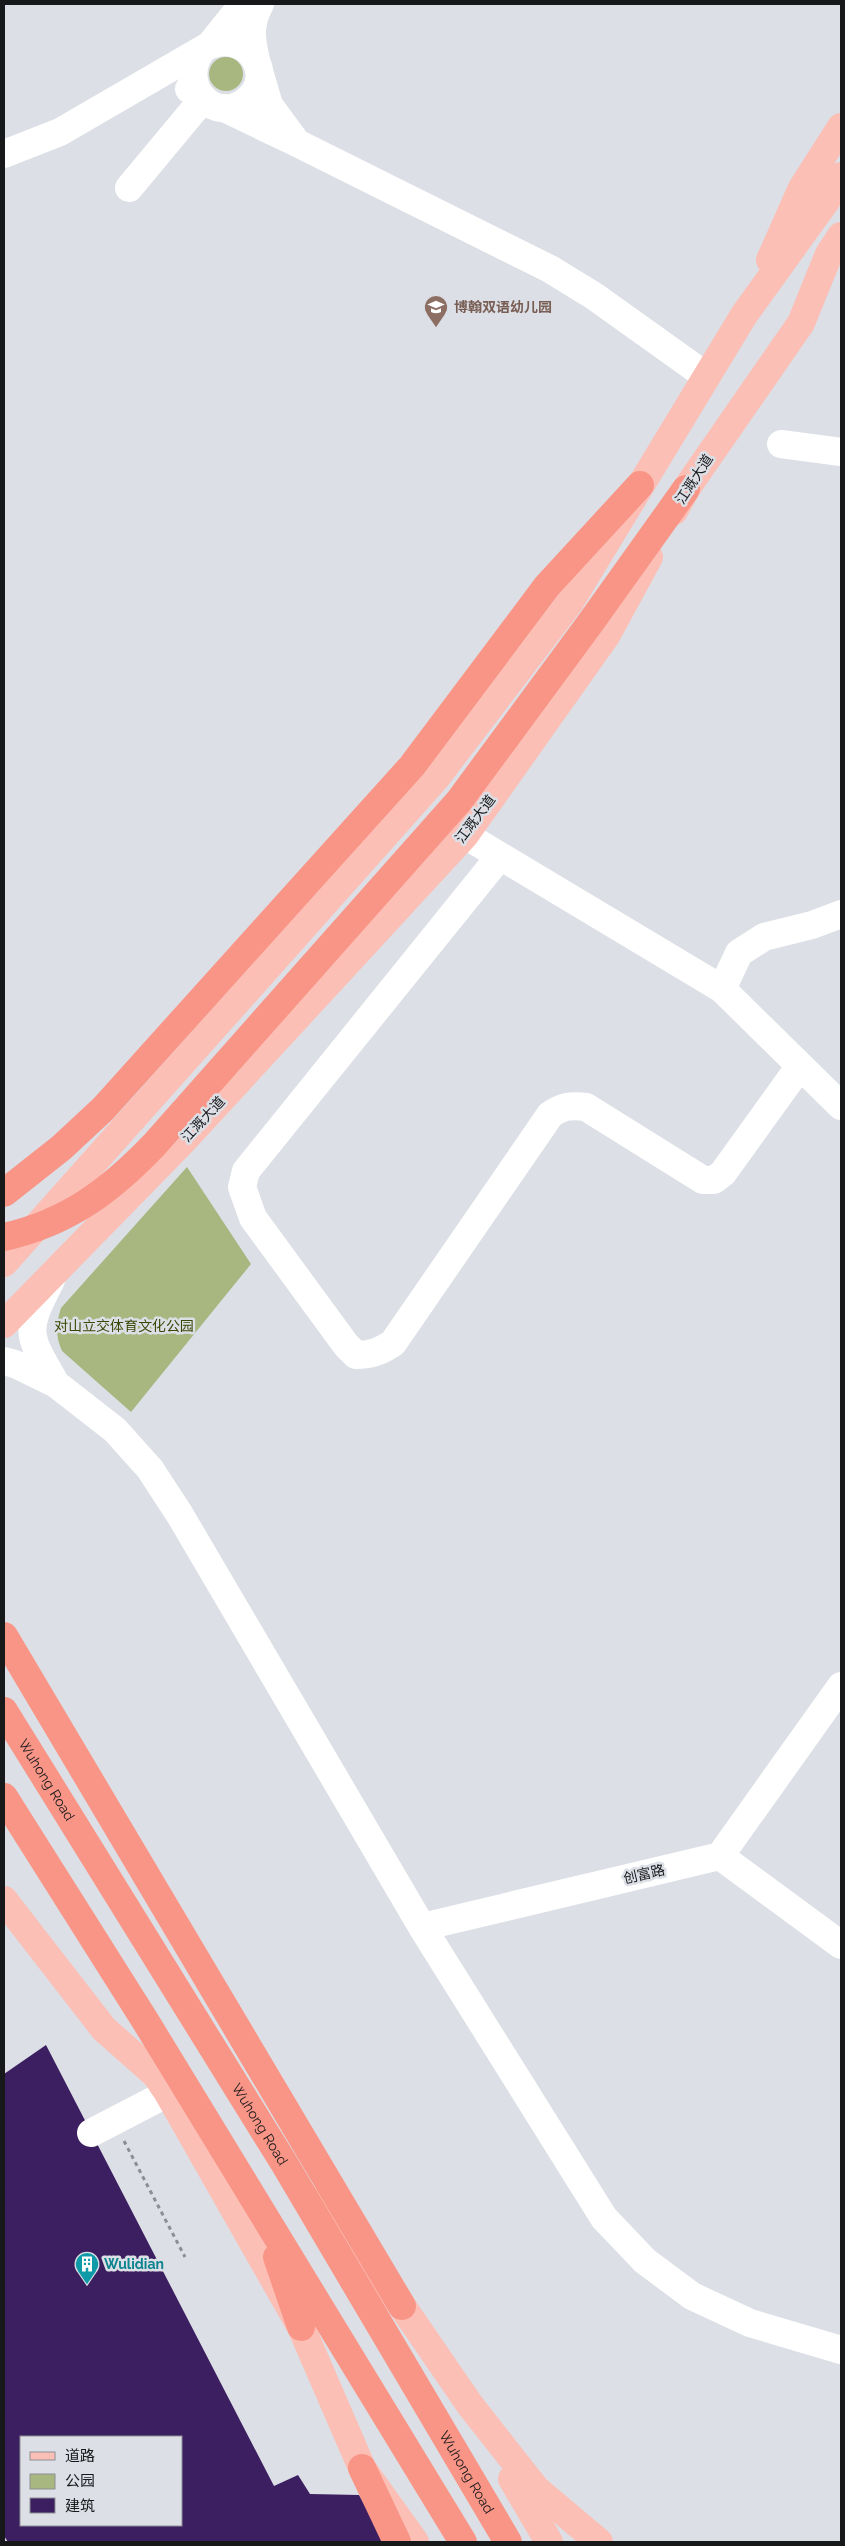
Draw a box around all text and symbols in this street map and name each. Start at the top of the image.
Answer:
school or university icon: 博翰双语幼儿园 [423,294,449,328]
place label: 博翰双语幼儿园 [454,299,552,315]
street label: 江溉大道 [672,451,716,507]
street label: 江溉大道 [452,792,498,846]
street label: 江溉大道 [178,1093,228,1145]
park label: 对山立交体育文化公园 [54,1318,194,1334]
street label: Wuhong Road [15,1736,78,1824]
street label: 创富路 [622,1861,666,1887]
street label: Wuhong Road [229,2080,291,2168]
building icon: Wulidian [74,2251,100,2285]
place label: Wulidian [104,2256,164,2272]
street label: Wuhong Road [436,2428,497,2516]
legend [20,2436,182,2526]
text: 道路 [65,2447,95,2465]
text: 公园 [65,2472,95,2490]
text: 建筑 [65,2497,95,2515]

